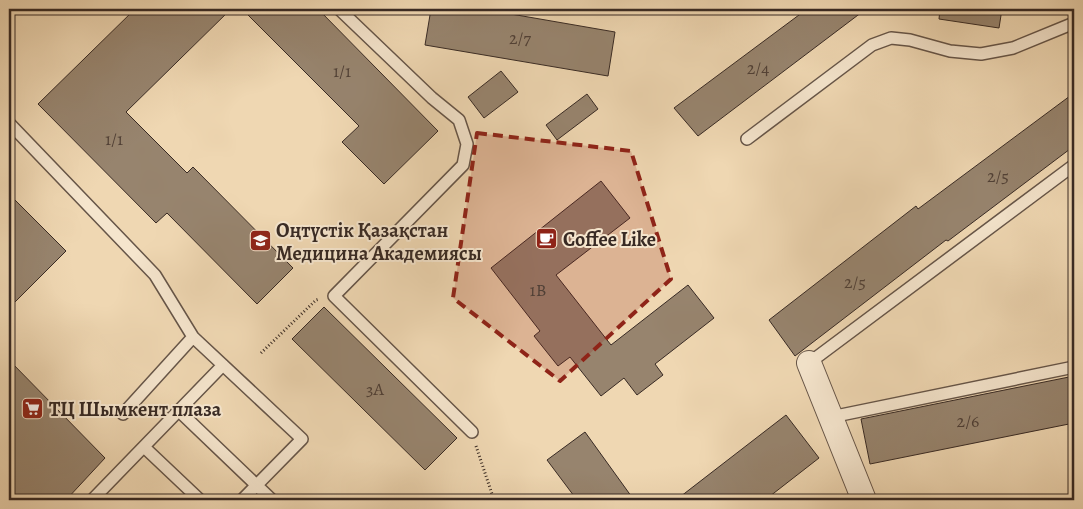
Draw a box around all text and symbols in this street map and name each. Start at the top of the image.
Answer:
house number: 2/7 [509,26,531,50]
house number: 2/4 [747,56,769,80]
house number: 1/1 [333,59,351,83]
house number: 1/1 [105,127,123,151]
house number: 2/5 [987,164,1009,188]
place label: Оңтүстік Қазақстан Медицина Академиясы [276,217,482,267]
place label: Coffee Like [563,226,656,253]
cafe icon: Coffee Like [535,227,559,251]
school or university icon: Оңтүстік Қазақстан Медицина Академиясы [248,229,272,253]
house number: 2/5 [844,270,866,294]
house number: 1В [530,278,546,302]
house number: 3А [366,377,384,401]
place label: ТЦ Шымкент плаза [49,396,222,423]
supermarket icon: ТЦ Шымкент плаза [21,397,45,421]
house number: 2/6 [957,409,979,433]

